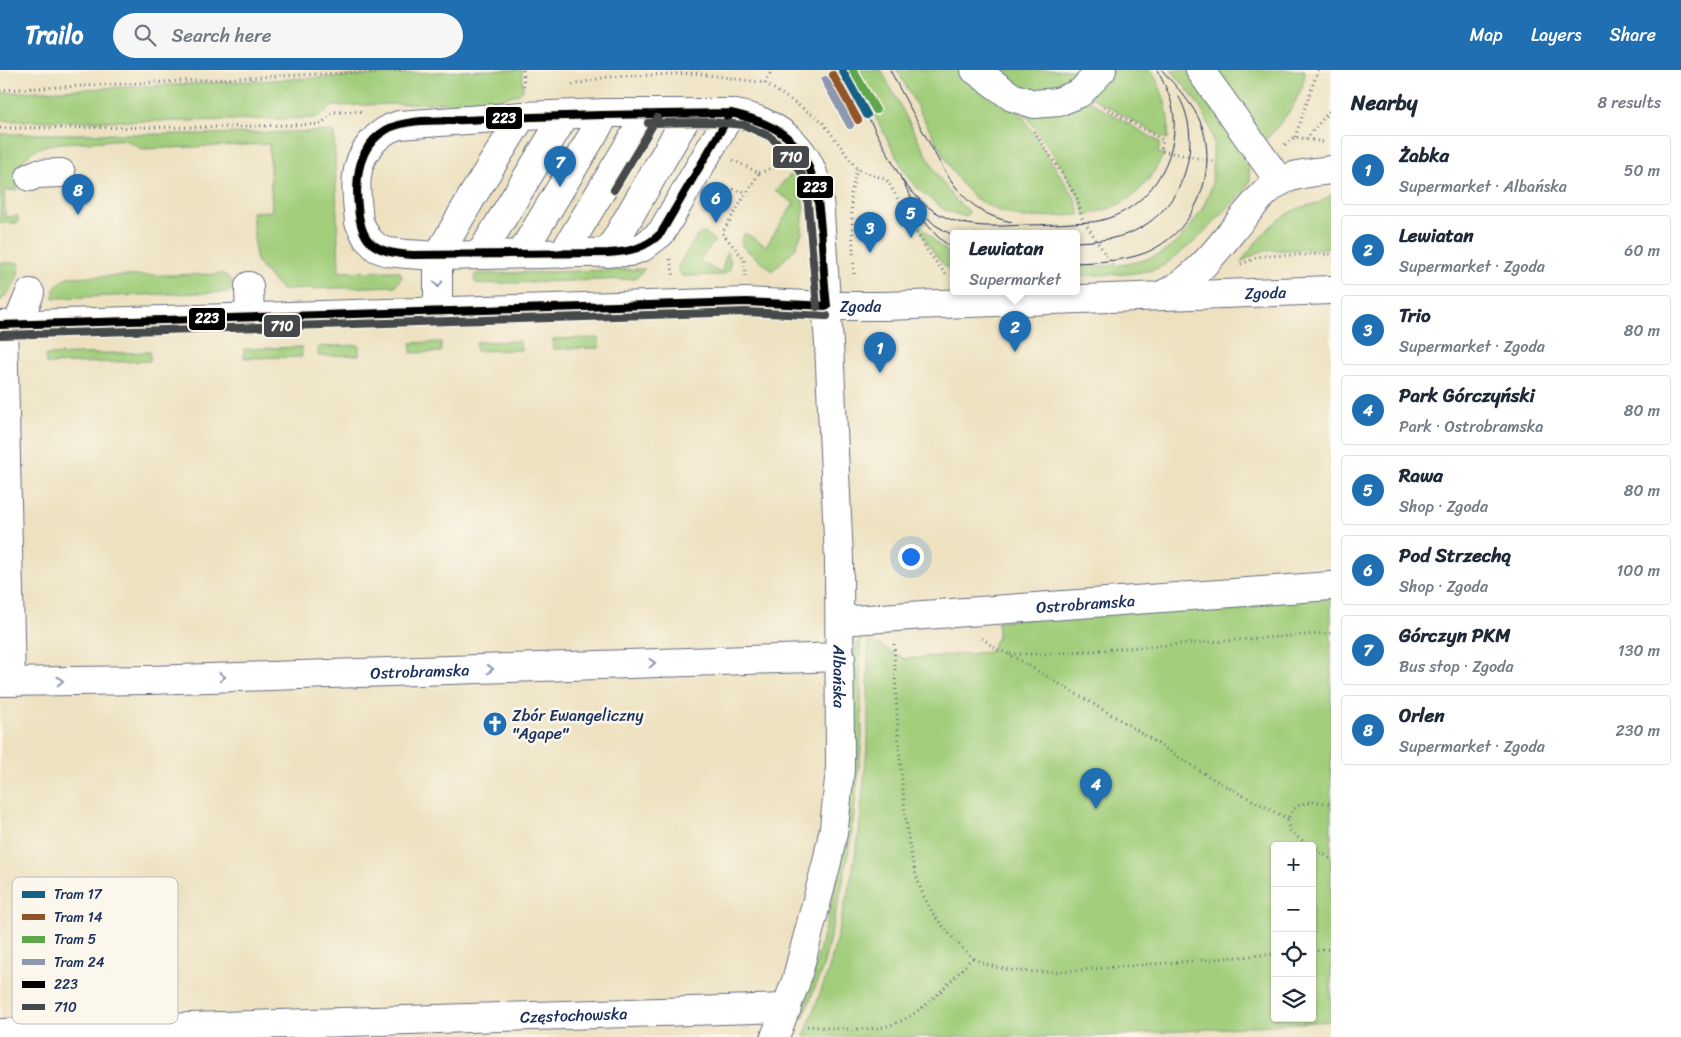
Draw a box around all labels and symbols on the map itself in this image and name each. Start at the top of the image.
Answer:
line badge: 223 [485,106,523,130]
text: 223 [491,106,516,131]
line badge: 710 [772,145,810,169]
text: 710 [780,145,803,170]
pin: 7 [544,146,576,187]
pin: 8 [62,174,94,215]
line badge: 223 [796,175,834,199]
text: 223 [802,175,827,200]
pin: 6 [700,182,732,223]
pin: 5 [895,197,927,238]
pin: 3 [854,212,886,253]
street label: Zgoda [1244,278,1287,308]
one-way arrow [433,280,443,288]
street label: Zgoda [840,292,882,321]
text: 223 [194,306,219,331]
line badge: 223 [188,307,226,331]
pin: 2 [999,311,1031,352]
line badge: 710 [263,314,301,338]
text: 710 [271,314,294,339]
pin: 1 [864,332,896,373]
your location [898,544,924,570]
street label: Ostrobramska [1035,586,1136,622]
street label: Albańska [824,644,854,709]
street label: Ostrobramska [370,655,470,688]
one-way arrow [648,658,656,669]
one-way arrow [486,664,494,674]
one-way arrow [218,672,226,683]
one-way arrow [56,676,64,686]
place label: Zbór Ewangeliczny "Agape" [512,701,644,748]
church icon: Zbór Ewangeliczny "Agape" [482,711,508,737]
pin: 4 [1080,768,1112,809]
legend [12,877,178,1024]
text: Tram 17 [54,882,103,907]
text: Tram 14 [54,905,103,930]
text: Tram 5 [54,927,97,952]
text: Tram 24 [54,950,105,975]
text: 223 [54,972,78,997]
text: 710 [54,995,77,1020]
street label: Częstochowska [520,999,628,1031]

